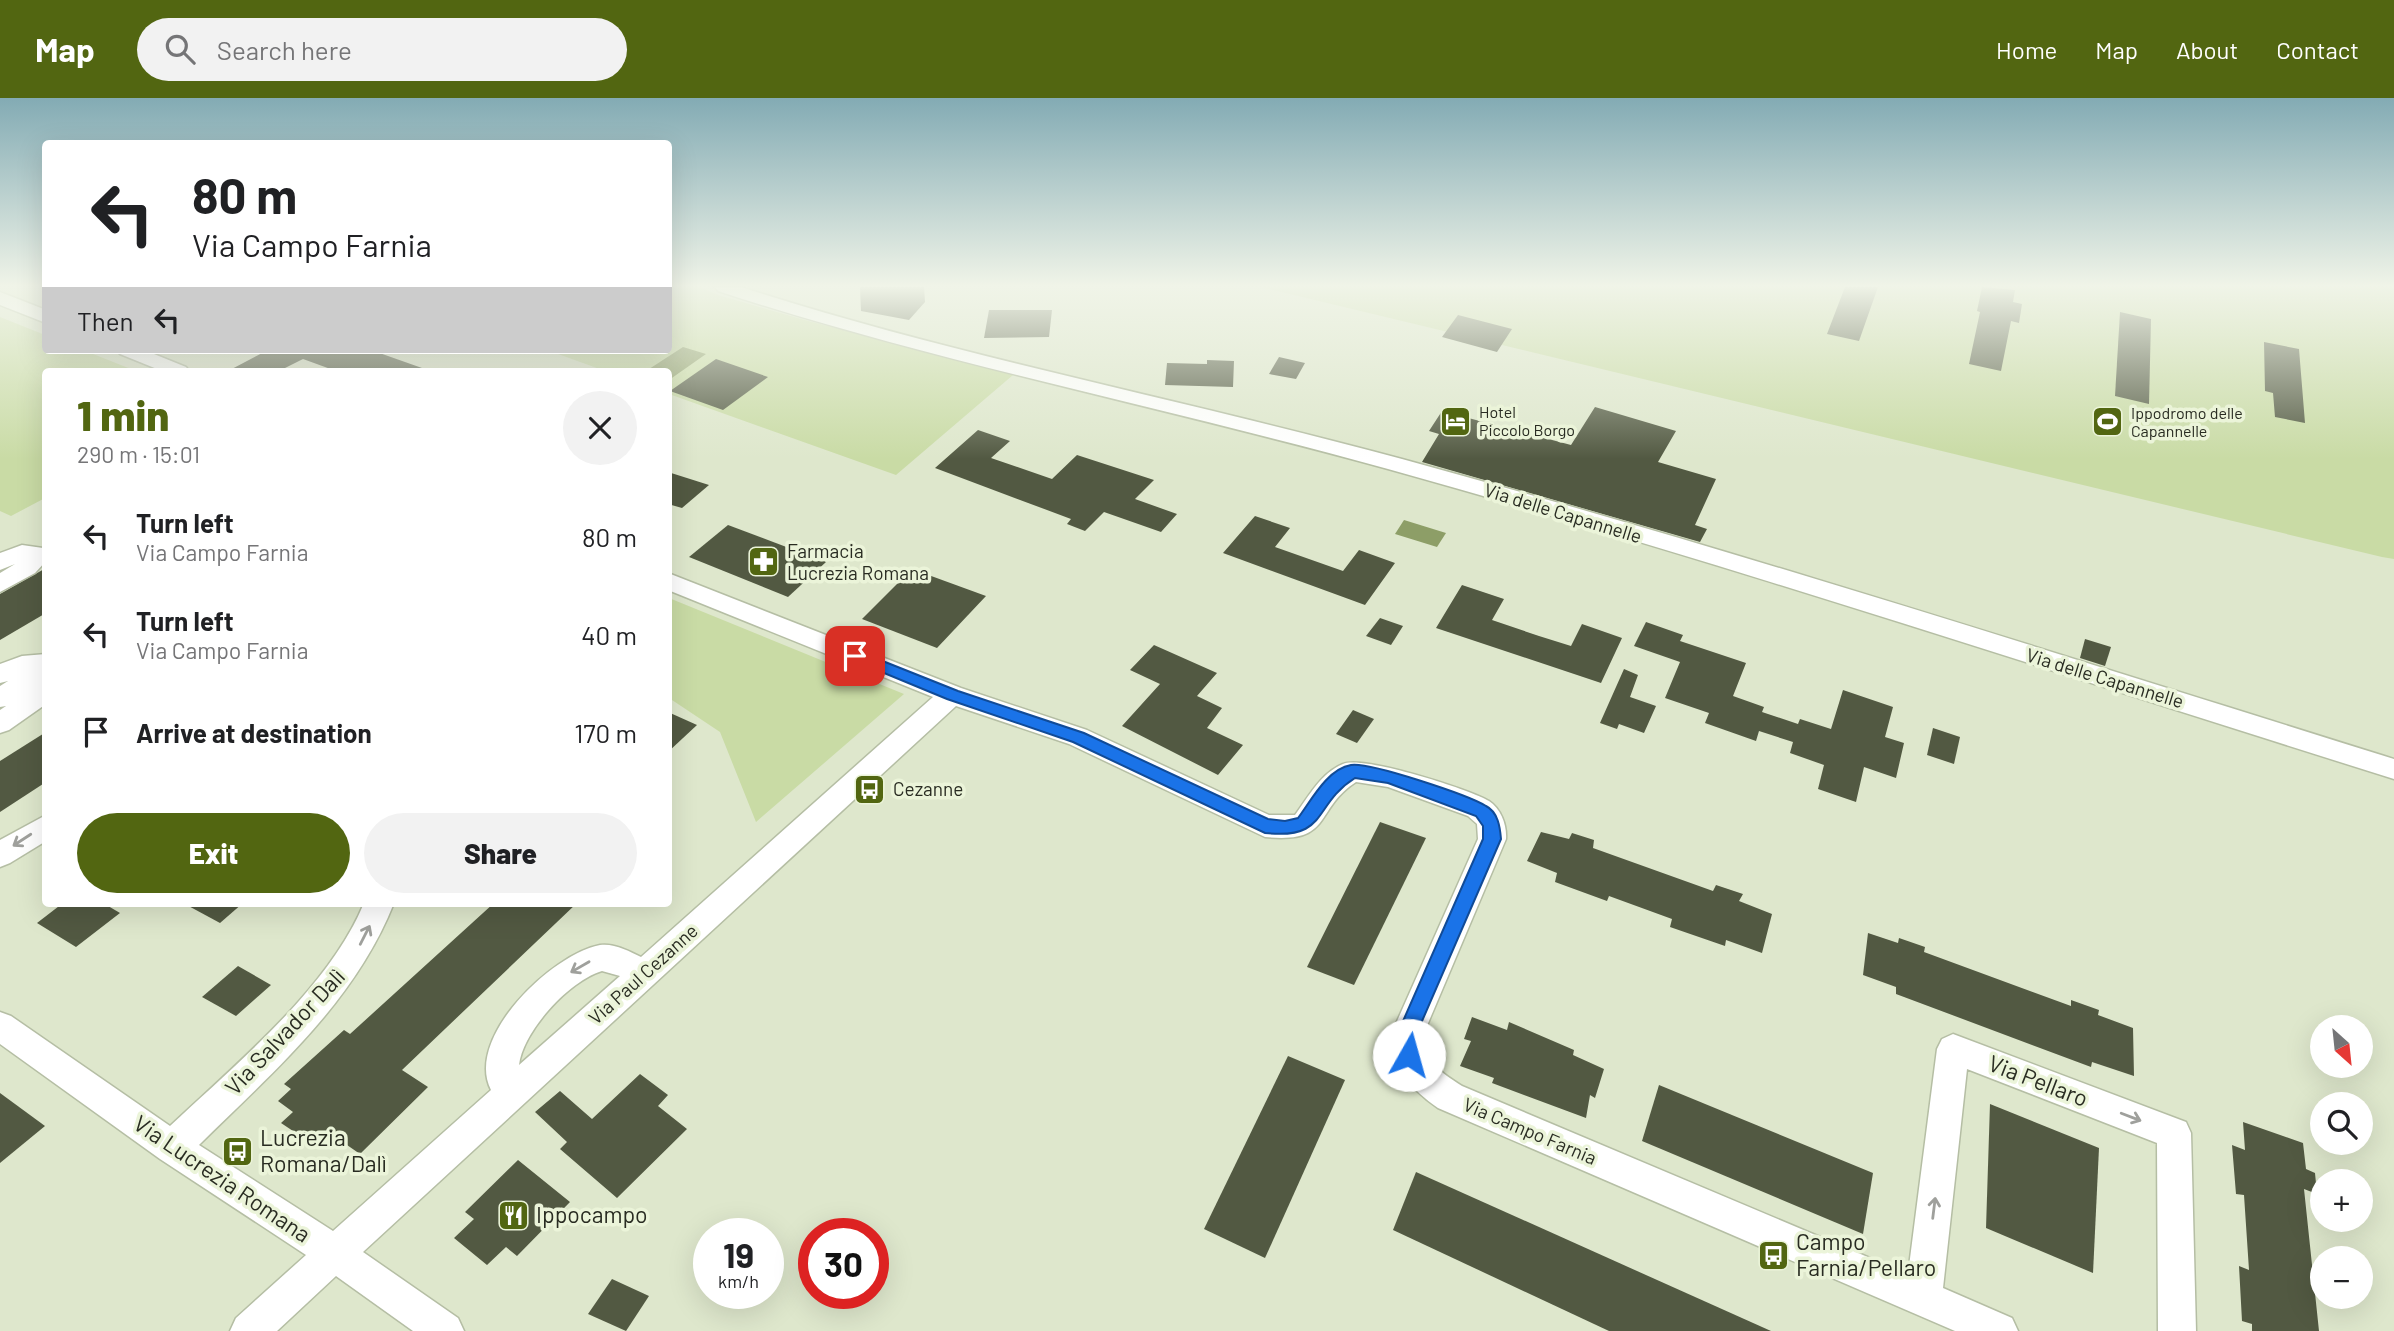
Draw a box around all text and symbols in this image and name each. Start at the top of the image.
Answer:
search box [137,18,627,81]
text: Map [35,29,95,69]
icon: search [161,30,199,68]
text: Search here [217,34,352,65]
text: Home [1996,35,2057,64]
text: Map [2095,35,2138,64]
text: About [2176,35,2238,64]
text: Contact [2276,35,2359,64]
text: 80 m [192,165,297,224]
icon: left [77,168,168,259]
text: Via Campo Farnia [192,225,432,263]
icon: left [148,301,186,339]
text: Then [77,305,134,336]
text: 1 min [77,389,169,439]
button: close [563,391,637,465]
place label: Hotel Piccolo Borgo [1479,402,1575,439]
place label: Ippodromo delle Capannelle [2131,403,2243,440]
hotel icon: Hotel Piccolo Borgo [1439,404,1473,438]
sports icon: Ippodromo delle Capannelle [2091,405,2125,439]
text: 290 m · 15:01 [77,440,200,468]
street label: Via delle Capannelle [1482,478,1645,547]
text: Turn left [136,507,234,538]
icon: left [77,517,115,555]
text: 80 m [582,521,637,552]
text: Via Campo Farnia [136,538,308,566]
place label: Farmacia Lucrezia Romana [787,539,929,584]
pharmacy icon: Farmacia Lucrezia Romana [747,545,781,579]
text: Turn left [136,605,234,636]
icon: left [77,615,115,653]
text: 40 m [581,619,637,650]
pin [825,626,885,686]
text: Via Campo Farnia [136,636,308,664]
icon: arrive [836,637,874,675]
street label: Via delle Capannelle [2024,643,2187,712]
icon: arrive [77,713,115,751]
text: Arrive at destination [136,717,372,748]
text: 170 m [574,717,637,748]
bus stop icon: Cezanne [853,772,887,806]
place label: Cezanne [893,777,963,800]
button: Exit [77,813,350,893]
button: Share [364,813,637,893]
one-way arrow [13,833,33,847]
street label: Via Paul Cezanne [583,919,702,1029]
one-way arrow [359,925,373,946]
one-way arrow [571,960,591,974]
street label: Via Salvador Dalì [219,962,350,1100]
north arrow [2310,1015,2373,1078]
map controls [2310,1015,2373,1309]
position arrow [1372,1018,1446,1092]
street label: Via Pellaro [1985,1048,2092,1112]
street label: Via Campo Farnia [1460,1092,1600,1169]
button: search [2310,1092,2373,1155]
street label: Via Lucrezia Romana [129,1109,316,1248]
one-way arrow [2119,1111,2141,1124]
place label: Lucrezia Romana/Dalì [260,1123,387,1177]
bus stop icon: Lucrezia Romana/Dalì [220,1134,254,1168]
button: + [2310,1169,2373,1232]
one-way arrow [1928,1197,1941,1220]
restaurant icon: Ippocampo [496,1198,530,1232]
place label: Ippocampo [536,1200,648,1228]
speed limit sign: 30 [798,1218,889,1309]
place label: Campo Farnia/Pellaro [1796,1227,1936,1281]
text: 19 [723,1233,754,1275]
bus stop icon: Campo Farnia/Pellaro [1756,1238,1790,1272]
button: − [2310,1246,2373,1309]
text: km/h [718,1270,759,1292]

